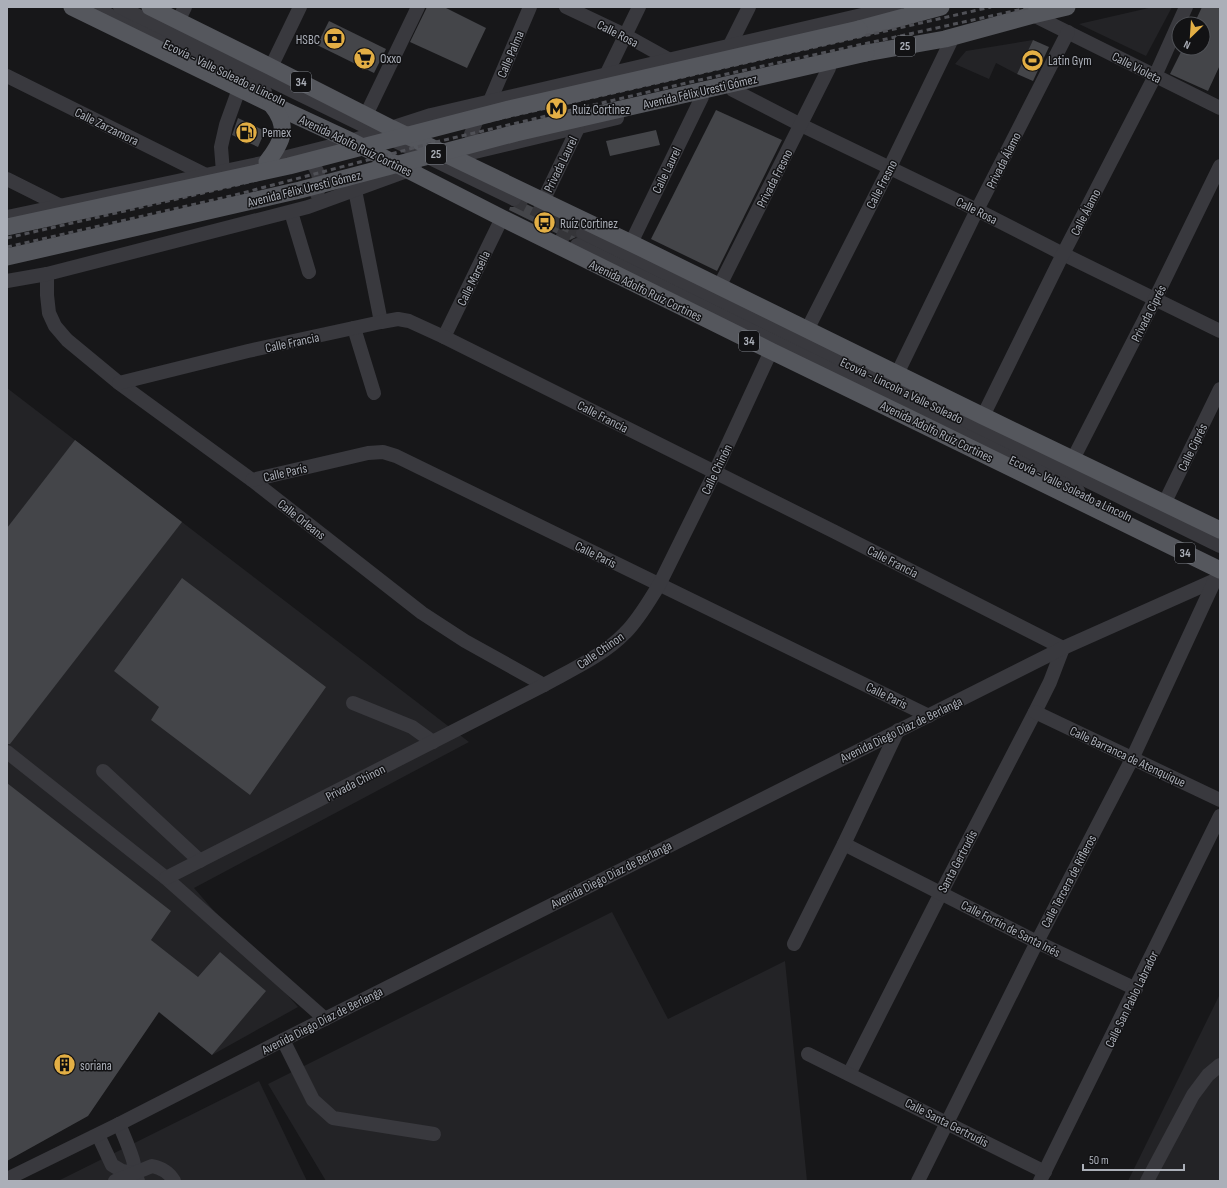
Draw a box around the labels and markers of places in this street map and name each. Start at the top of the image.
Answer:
bank icon: HSBC [322,26,348,52]
place label: HSBC [296,32,320,48]
supermarket icon: Oxxo [352,45,378,71]
sports icon: Latin Gym [1020,47,1046,73]
place label: Oxxo [380,51,401,67]
place label: Latin Gym [1048,53,1092,69]
metro station icon: Ruiz Cortinez [543,96,569,122]
place label: Ruiz Cortinez [572,102,630,118]
fuel station icon: Pemex [233,119,259,145]
place label: Pemex [262,125,291,141]
bus stop icon: Ruíz Cortinez [532,210,558,236]
place label: Ruíz Cortinez [560,216,618,232]
building icon: soriana [52,1052,78,1078]
place label: soriana [80,1058,112,1074]

